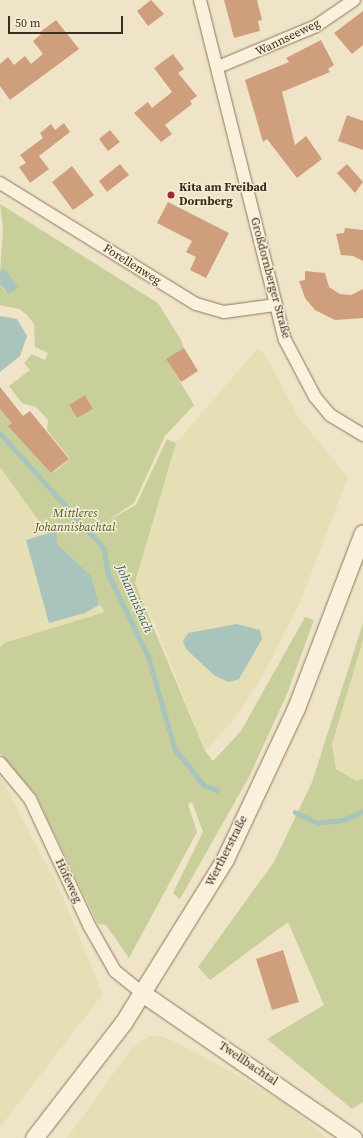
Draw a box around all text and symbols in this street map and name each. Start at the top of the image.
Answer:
scale bar [10,8,125,34]
text: 50 m [15,15,41,31]
street label: Wannseeweg [253,16,323,60]
place label: Kita am Freibad Dornberg [179,181,267,209]
marker: Kita am Freibad Dornberg [166,190,176,200]
street label: Großdornberger Straße [247,216,293,340]
street label: Forellenweg [100,242,164,288]
park label: Mittleres Johannisbachtal [35,507,115,535]
water label: Johannisbach [112,563,156,635]
street label: Wertherstraße [203,813,251,889]
street label: Höfeweg [52,857,84,905]
street label: Twellbachtal [216,1039,280,1089]

